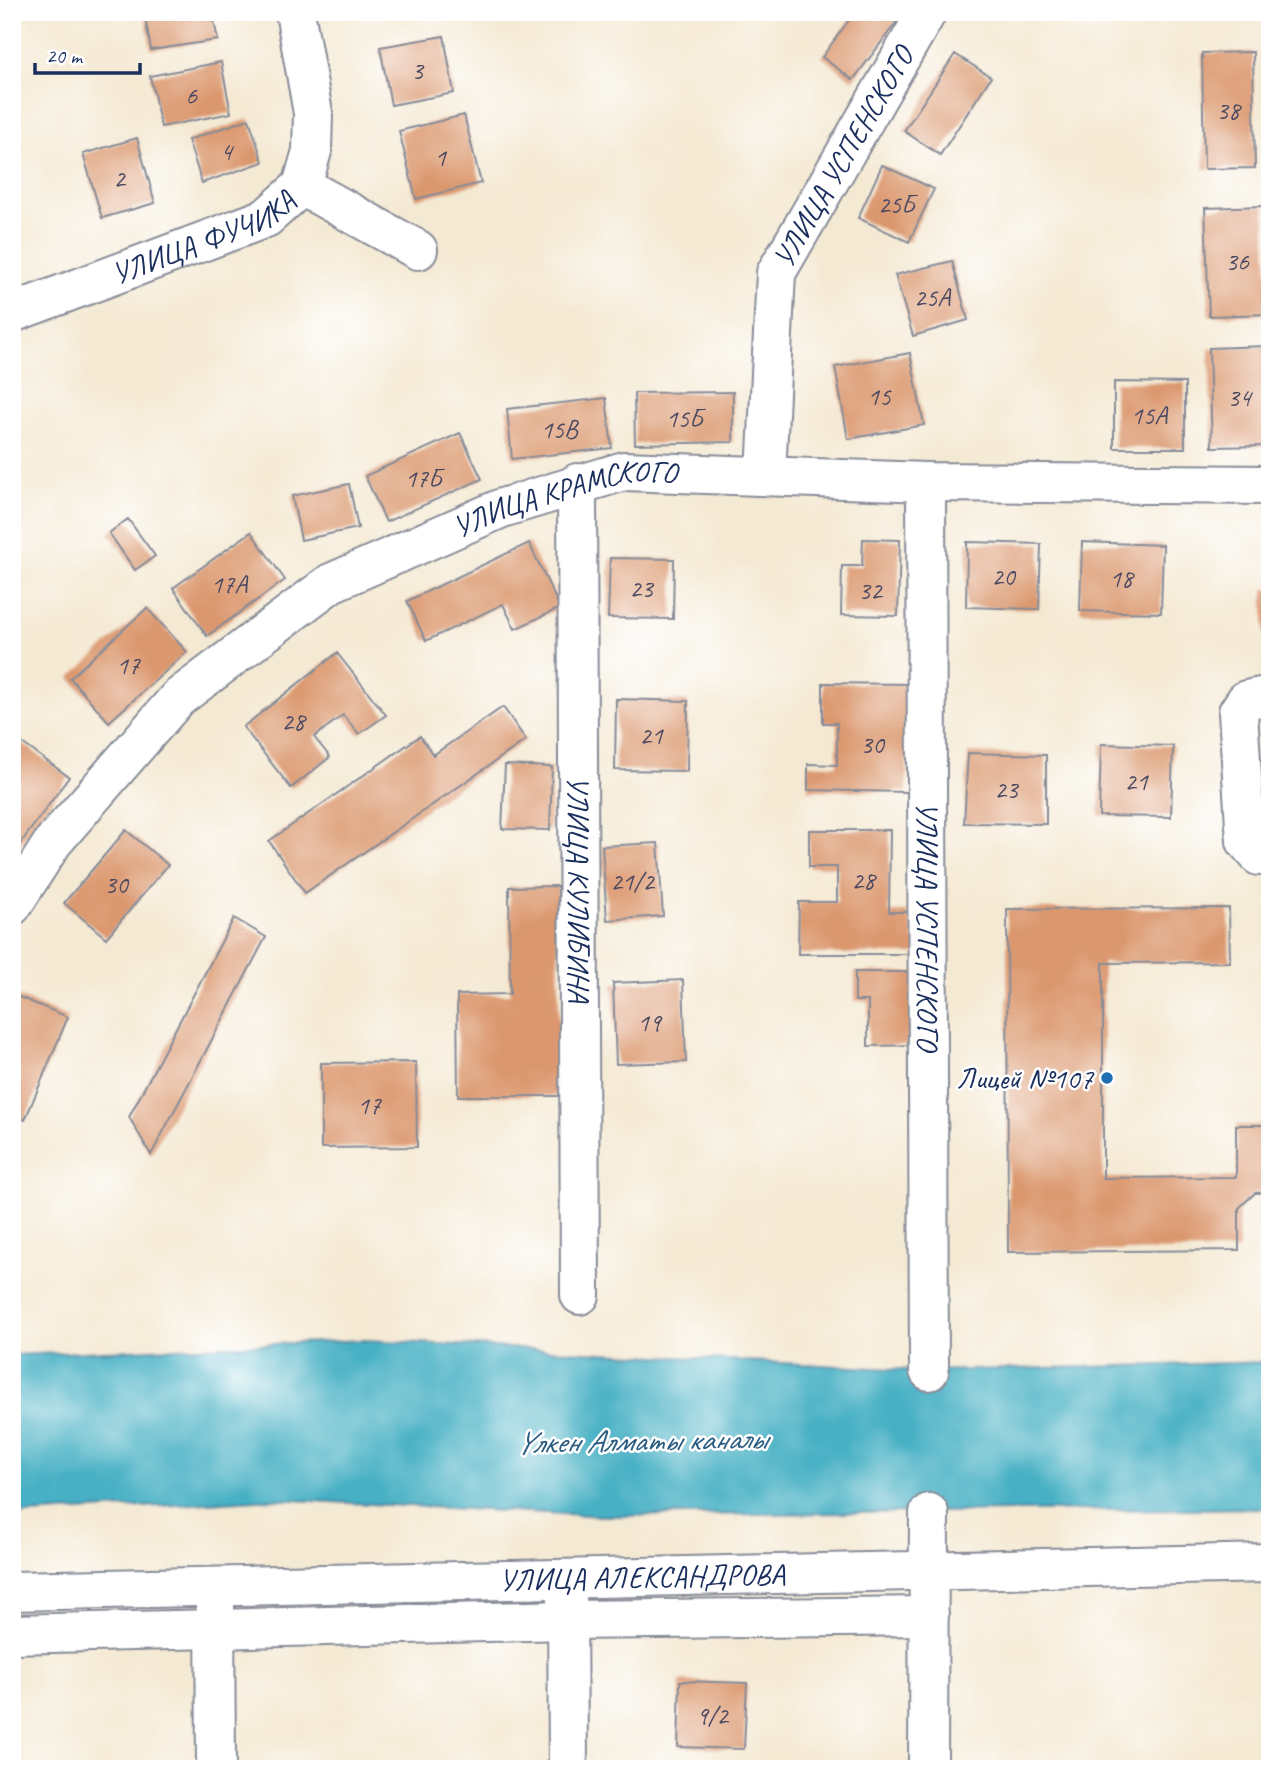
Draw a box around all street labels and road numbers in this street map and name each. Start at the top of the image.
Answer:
street label: УЛИЦА УСПЕНСКОГО [764,37,923,274]
street label: УЛИЦА ФУЧИКА [106,181,304,293]
street label: УЛИЦА КРАМСКОГО [447,452,680,546]
street label: УЛИЦА КУЛИБИНА [559,776,598,1004]
street label: УЛИЦА УСПЕНСКОГО [908,802,947,1053]
street label: УЛИЦА АЛЕКСАНДРОВА [499,1555,786,1599]

